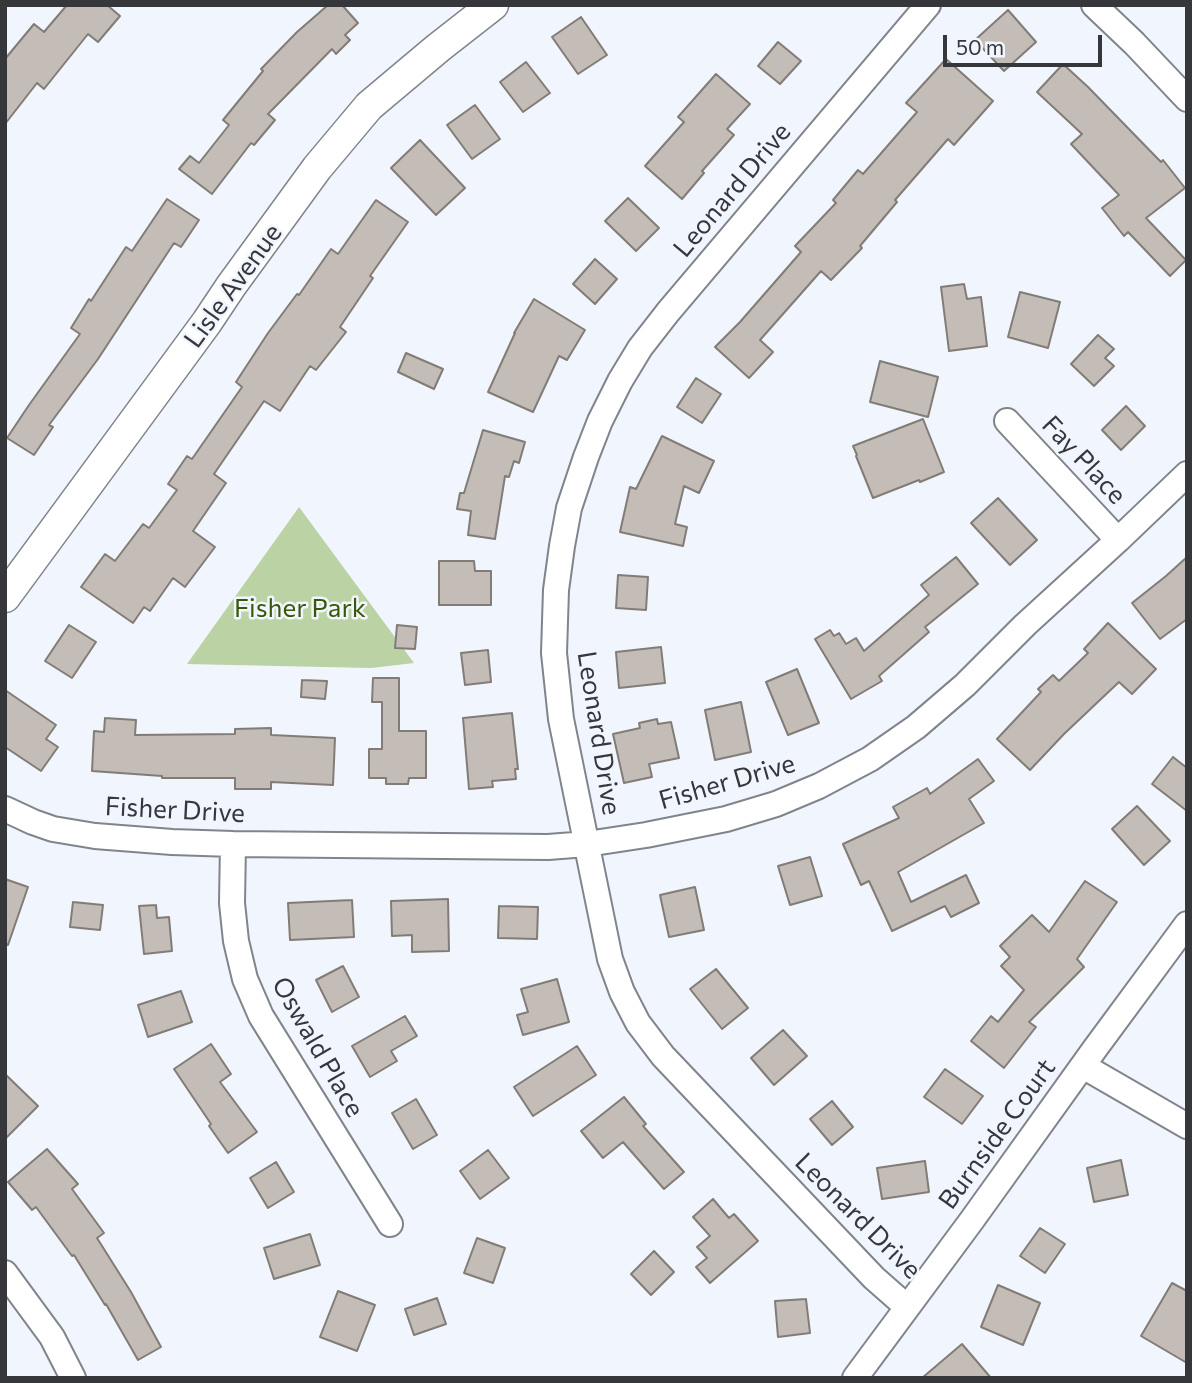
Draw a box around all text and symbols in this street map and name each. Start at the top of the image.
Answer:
scale bar [947,21,1106,65]
text: 50 m [956,34,1004,59]
street label: Leonard Drive [667,117,797,263]
street label: Lisle Avenue [178,218,288,354]
street label: Fay Place [1035,409,1133,511]
park label: Fisher Park [234,592,366,624]
street label: Leonard Drive [571,649,627,817]
street label: Fisher Drive [655,748,799,816]
street label: Fisher Drive [104,791,246,829]
street label: Oswald Place [265,971,371,1123]
street label: Burnside Court [932,1053,1062,1215]
street label: Leonard Drive [789,1147,927,1285]

